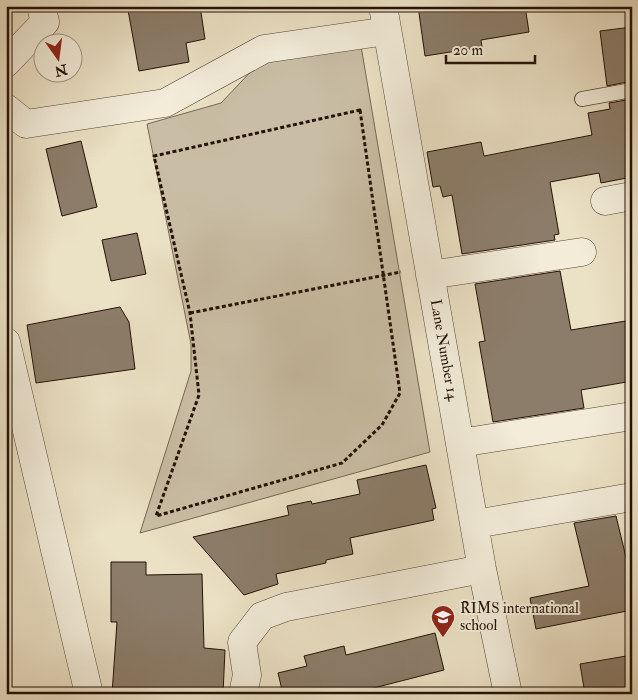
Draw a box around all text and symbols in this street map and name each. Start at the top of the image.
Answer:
north arrow [32,32,82,82]
scale bar [446,32,534,64]
text: 20 m [453,41,483,60]
text: N [52,60,70,80]
street label: Lane Number 14 [426,298,462,403]
place label: RIMS international school [460,599,579,635]
school or university icon: RIMS international school [430,604,456,638]

